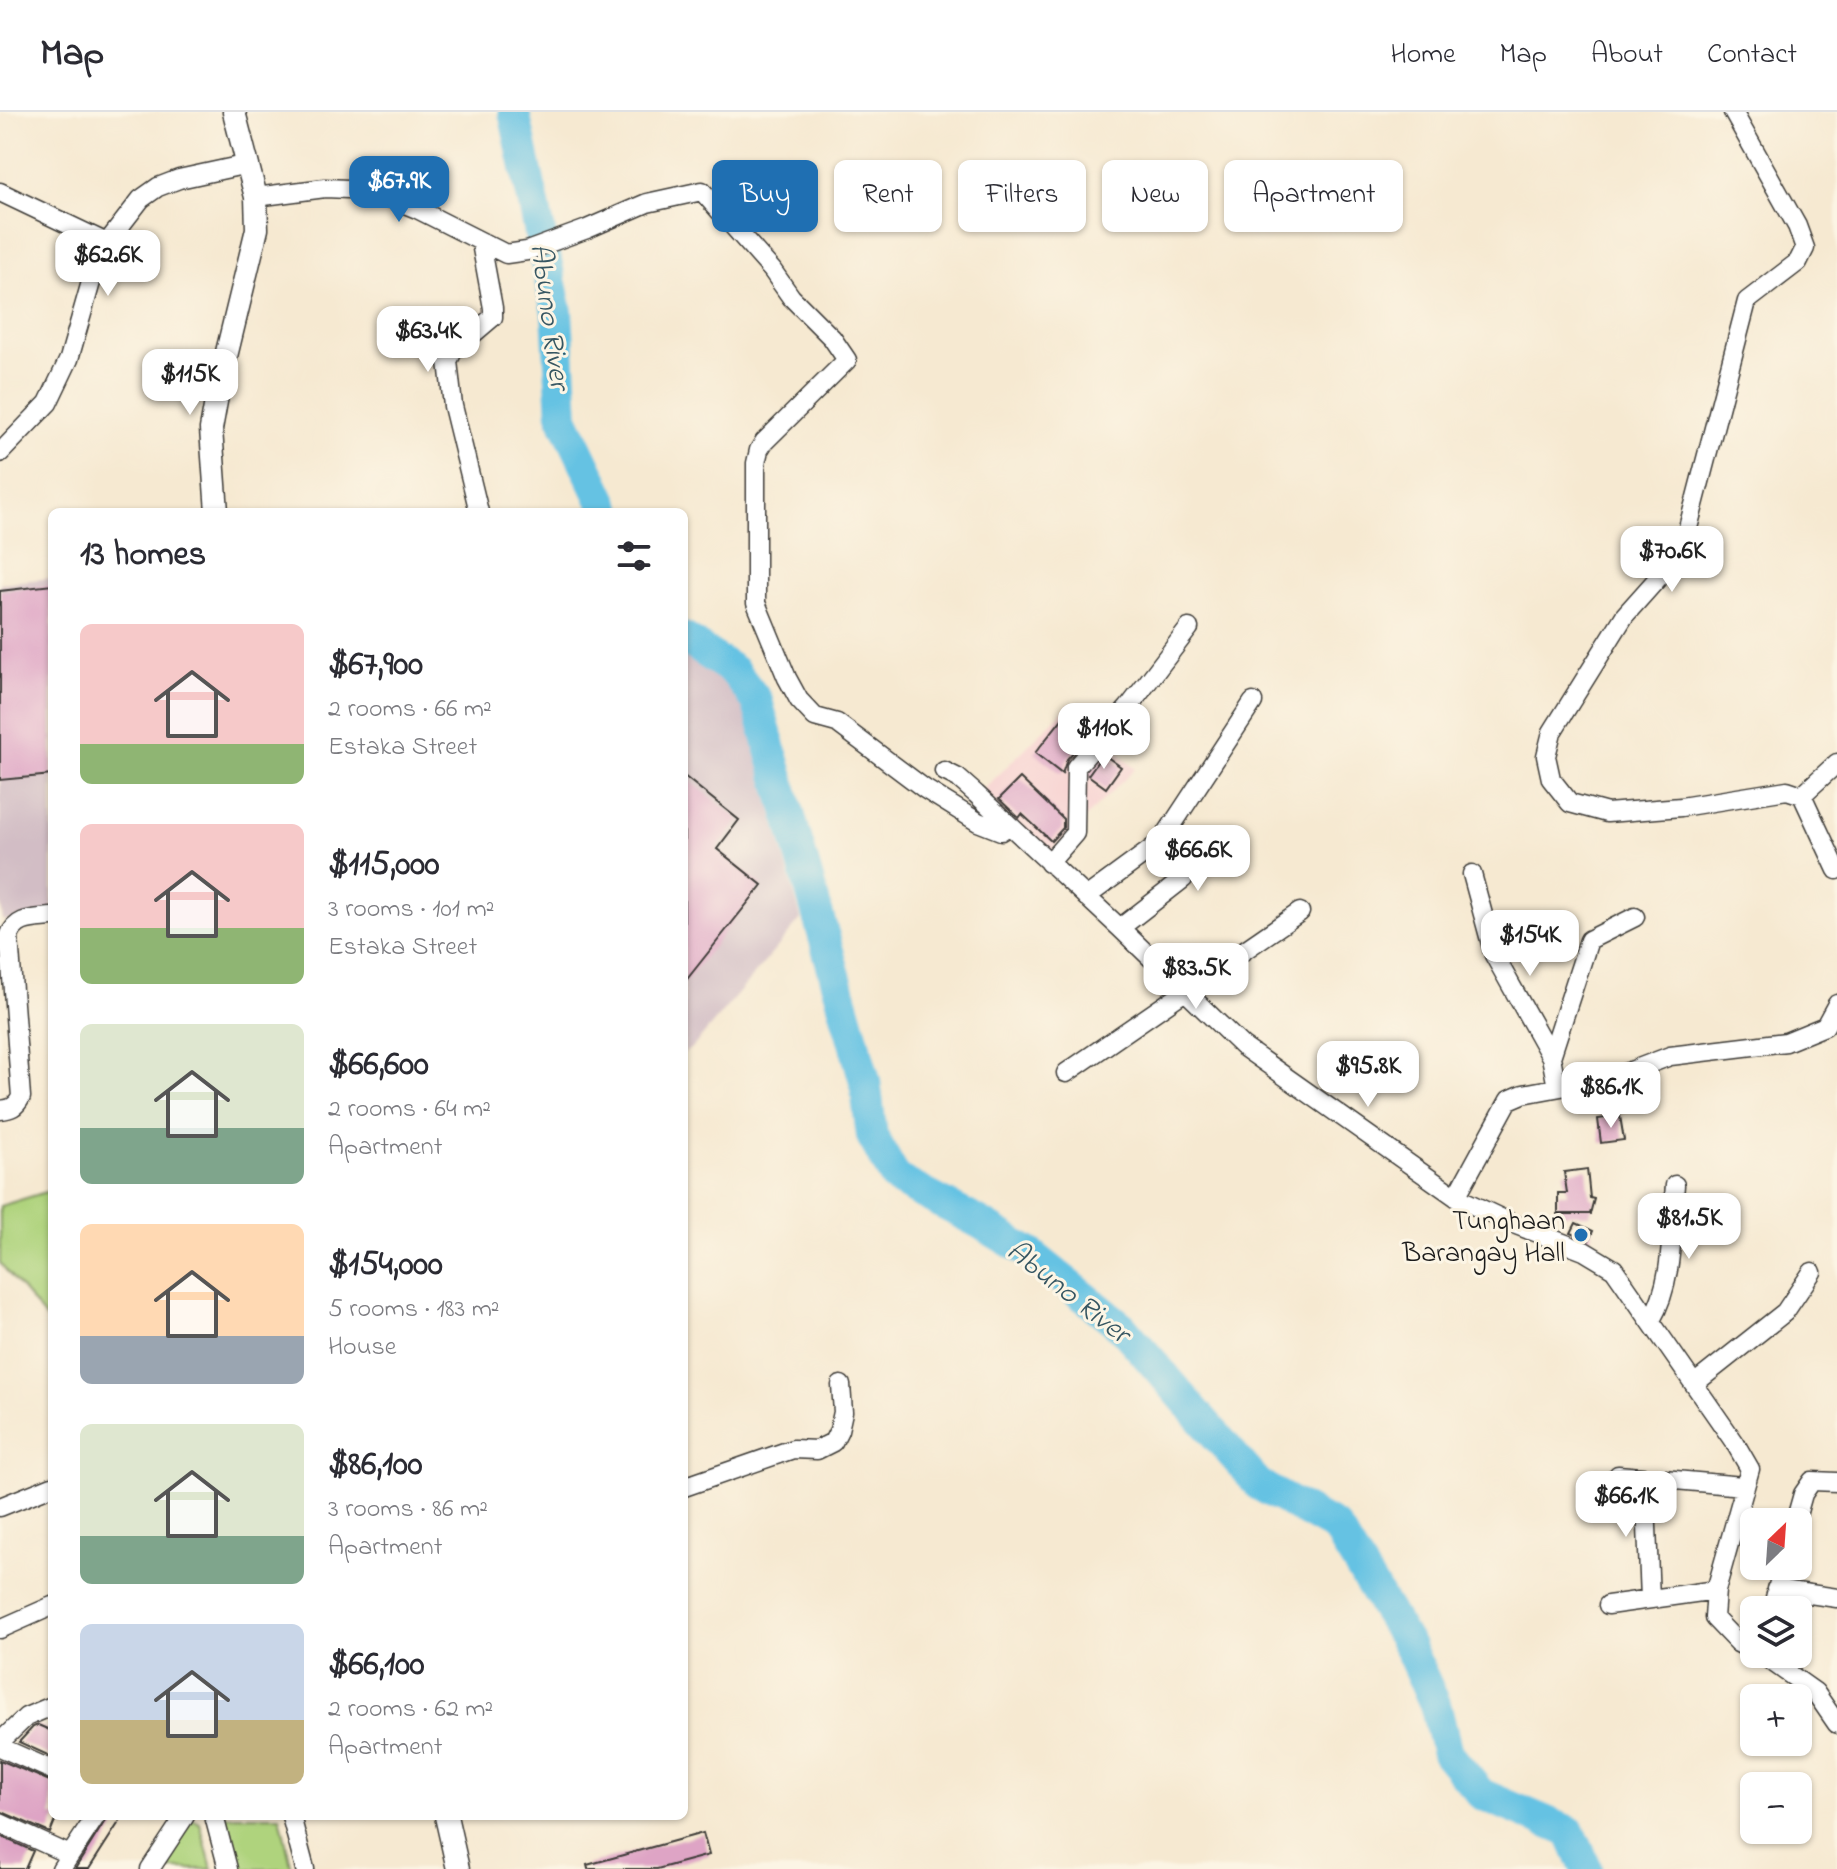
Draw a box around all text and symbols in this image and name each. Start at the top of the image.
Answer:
text: Map [40,27,104,83]
text: Home [1390,35,1456,76]
text: Map [1500,35,1547,76]
text: About [1591,35,1663,76]
text: Contact [1707,35,1797,76]
pin: $67.9K [334,156,464,224]
chip: Buy [712,160,818,232]
chip: Rent [834,160,942,232]
chip: Filters [958,160,1086,232]
chip: New [1102,160,1208,232]
chip: Apartment [1224,160,1403,232]
text: $67.9K [367,163,431,201]
pin: $62.6K [43,230,173,298]
text: $62.6K [73,237,143,275]
water label: Abuno River [516,241,581,396]
pin: $63.4K [363,306,493,374]
text: $63.4K [395,313,461,351]
pin: $115K [134,349,246,417]
text: $115K [160,356,220,394]
pin: $70.6K [1607,526,1737,594]
text: 13 homes [80,531,206,581]
text: $70.6K [1638,533,1706,571]
icon: filters [612,534,656,578]
text: $67,900 [328,641,423,691]
icon: home [144,656,240,752]
text: 2 rooms · 66 m² [328,691,492,729]
pin: $110K [1048,703,1160,771]
text: $110K [1076,710,1132,748]
text: Estaka Street [328,729,477,767]
pin: $66.6K [1133,825,1263,893]
text: $66.6K [1164,832,1232,870]
text: $115,000 [328,841,440,891]
icon: home [144,856,240,952]
text: 3 rooms · 101 m² [328,891,494,929]
pin: $154K [1474,910,1586,978]
text: $154K [1499,917,1561,955]
text: Estaka Street [328,929,477,967]
pin: $83.5K [1131,943,1261,1011]
text: $83.5K [1161,950,1231,988]
text: $66,600 [328,1041,429,1091]
pin: $95.8K [1303,1041,1433,1109]
text: $95.8K [1335,1048,1401,1086]
icon: home [144,1056,240,1152]
pin: $86.1K [1546,1062,1676,1130]
text: $86.1K [1579,1069,1643,1107]
text: 2 rooms · 64 m² [328,1091,491,1129]
text: Apartment [328,1129,442,1167]
pin: $81.5K [1624,1193,1754,1261]
text: $81.5K [1656,1200,1722,1238]
place label: Tunghaan Barangay Hall [1401,1202,1565,1275]
marker: Tunghaan Barangay Hall [1572,1226,1590,1244]
water label: Abuno River [996,1231,1141,1358]
text: $154,000 [328,1241,443,1291]
icon: home [144,1256,240,1352]
text: 5 rooms · 183 m² [328,1291,500,1329]
text: House [328,1329,396,1367]
text: $86,100 [328,1441,422,1491]
icon: home [144,1456,240,1552]
pin: $66.1K [1561,1471,1691,1539]
text: $66.1K [1594,1478,1658,1516]
text: 3 rooms · 86 m² [328,1491,488,1529]
north arrow [1740,1508,1812,1580]
map controls [1740,1508,1812,1844]
text: Apartment [328,1529,442,1567]
button: layers [1740,1596,1812,1668]
text: $66,100 [328,1641,425,1691]
icon: home [144,1656,240,1752]
button: + [1740,1684,1812,1756]
text: 2 rooms · 62 m² [328,1691,493,1729]
text: Apartment [328,1729,442,1767]
button: − [1740,1772,1812,1844]

